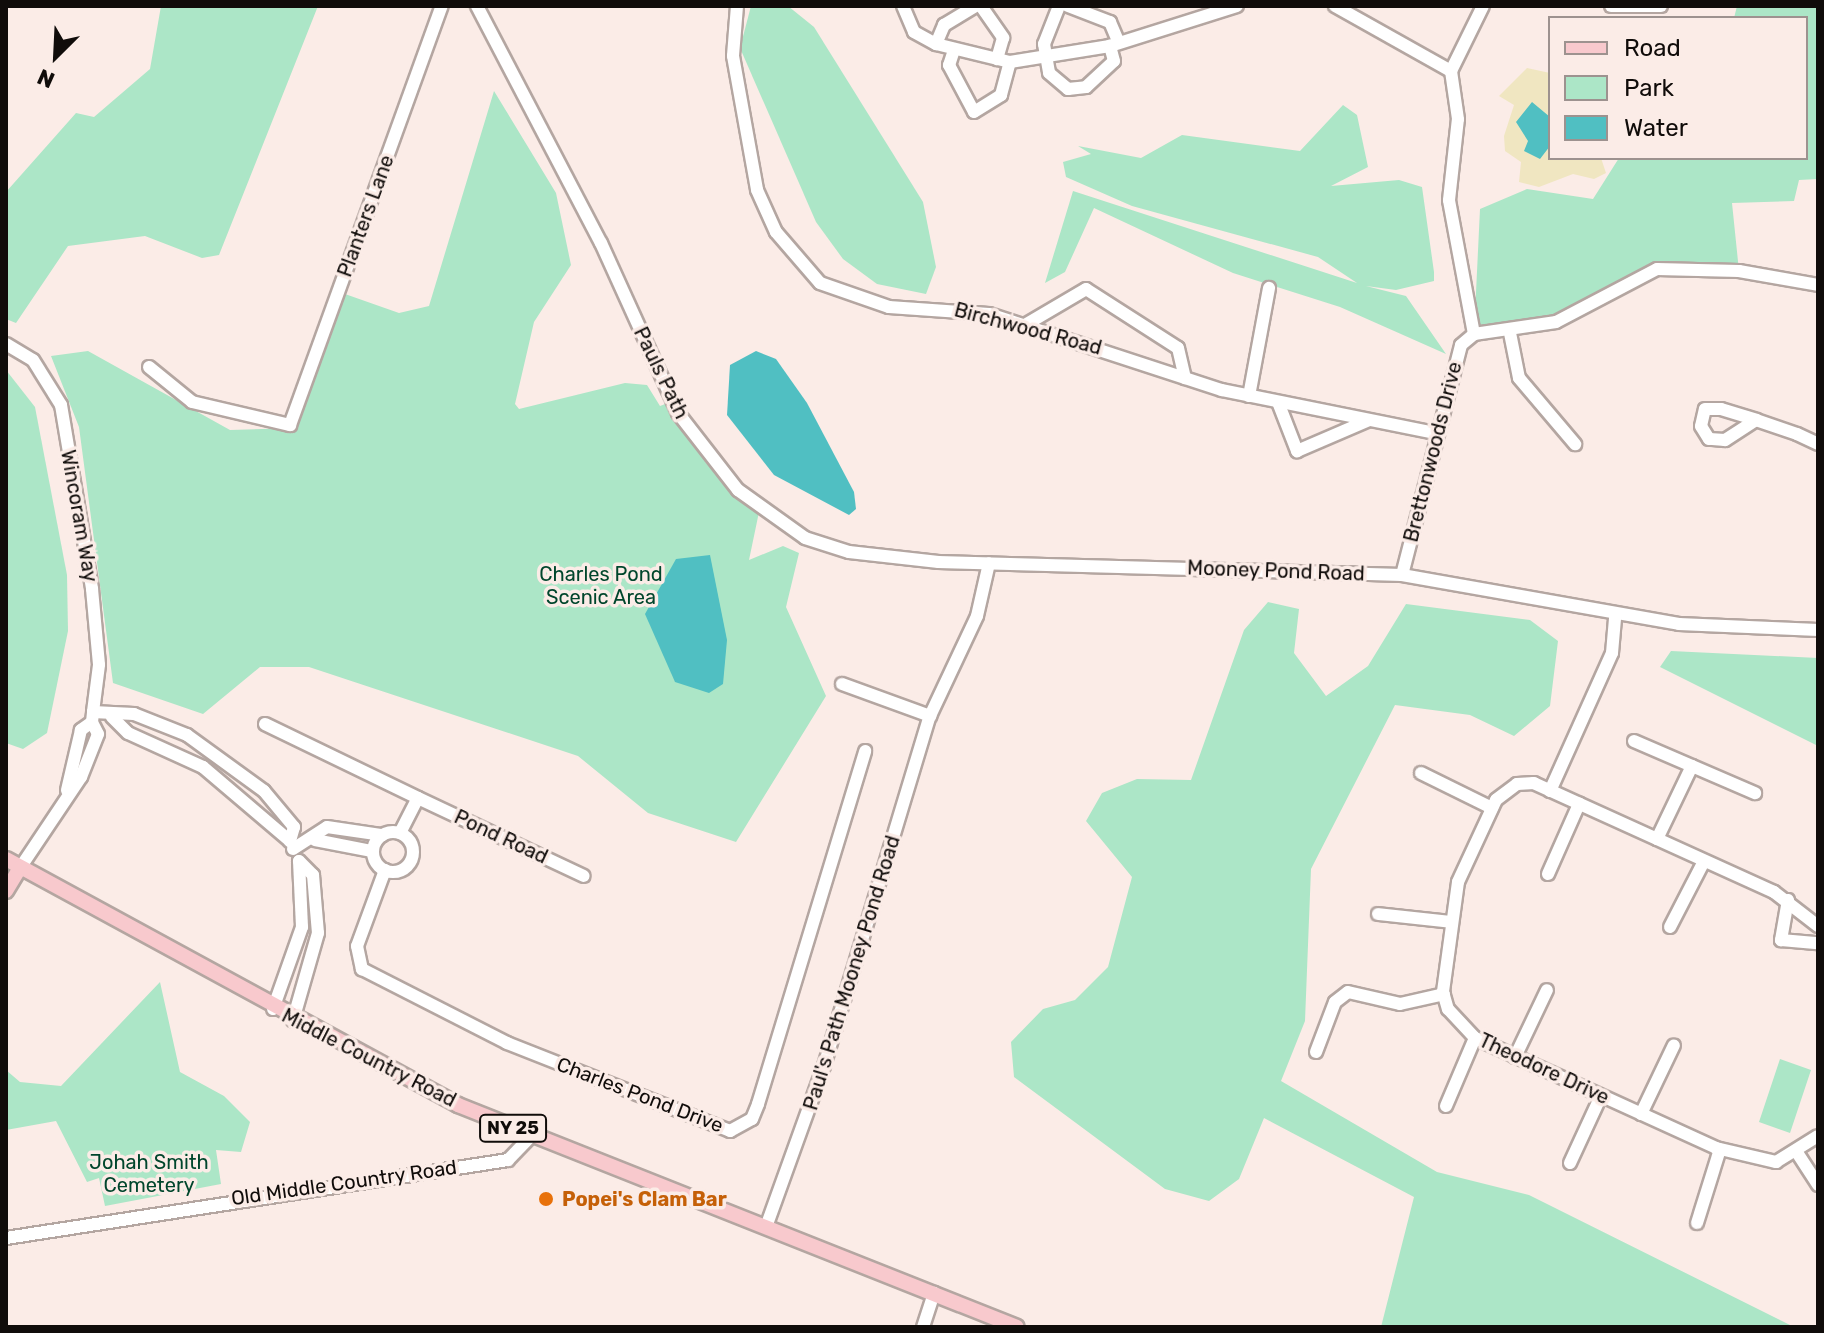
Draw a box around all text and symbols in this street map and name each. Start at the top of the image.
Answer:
north arrow [16,16,96,96]
legend [1548,16,1808,160]
text: Road [1624,34,1681,62]
text: N [33,63,59,94]
text: Park [1624,74,1674,102]
text: Water [1624,114,1688,142]
street label: Planters Lane [333,152,399,280]
street label: Birchwood Road [952,298,1104,360]
street label: Pauls Path [628,323,694,423]
street label: Brettonwoods Drive [1399,359,1467,545]
street label: Wincoram Way [56,448,102,584]
street label: Mooney Pond Road [1187,556,1365,586]
park label: Charles Pond Scenic Area [539,563,663,610]
street label: Pond Road [450,805,552,869]
street label: Paul's Path Mooney Pond Road [799,833,905,1113]
street label: Middle Country Road [278,1003,460,1113]
street label: Theodore Drive [1475,1028,1613,1110]
street label: Charles Pond Drive [553,1052,727,1138]
road number: NY 25 [477,1114,549,1142]
park label: Johah Smith Cemetery [89,1151,209,1198]
street label: Old Middle Country Road [229,1155,459,1211]
place label: Popei's Clam Bar [562,1187,727,1211]
marker: Popei's Clam Bar [537,1190,555,1208]

